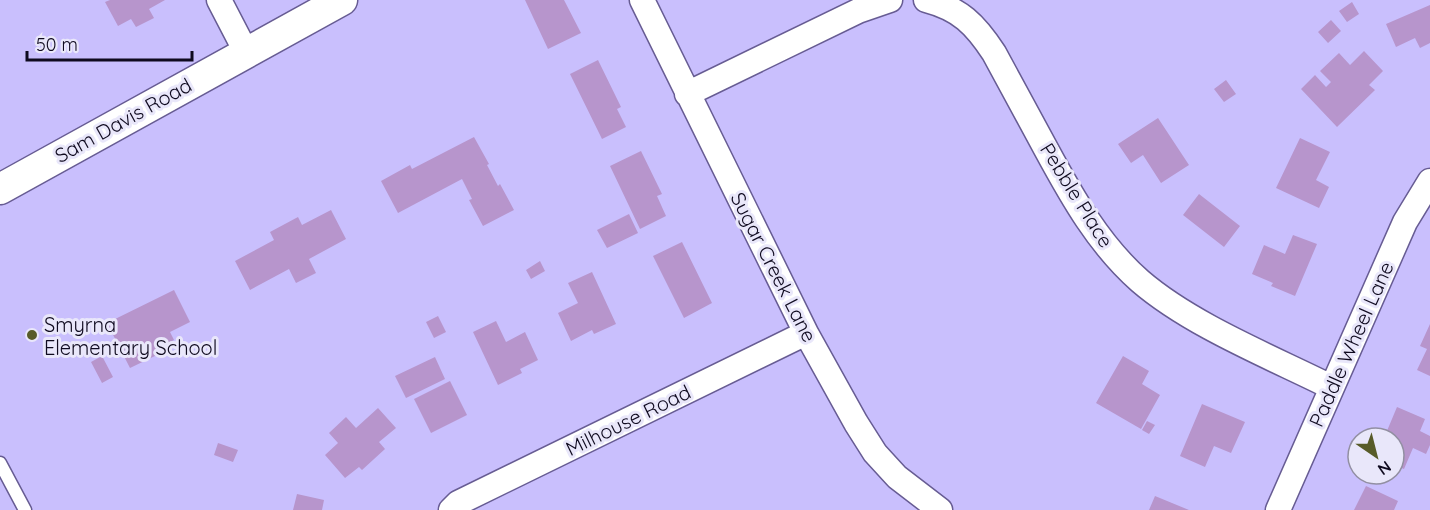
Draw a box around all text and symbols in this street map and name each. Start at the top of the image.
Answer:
scale bar [27,24,192,62]
text: 50 m [36,33,78,56]
street label: Sam Davis Road [50,72,196,168]
street label: Pebble Place [1035,138,1119,252]
street label: Sugar Creek Lane [725,188,823,346]
street label: Paddle Wheel Lane [1303,257,1399,431]
place label: Smyrna Elementary School [44,312,217,360]
marker: Smyrna Elementary School [25,328,39,342]
street label: Milhouse Road [561,379,695,461]
north arrow [1346,426,1406,486]
text: N [1374,457,1395,480]

